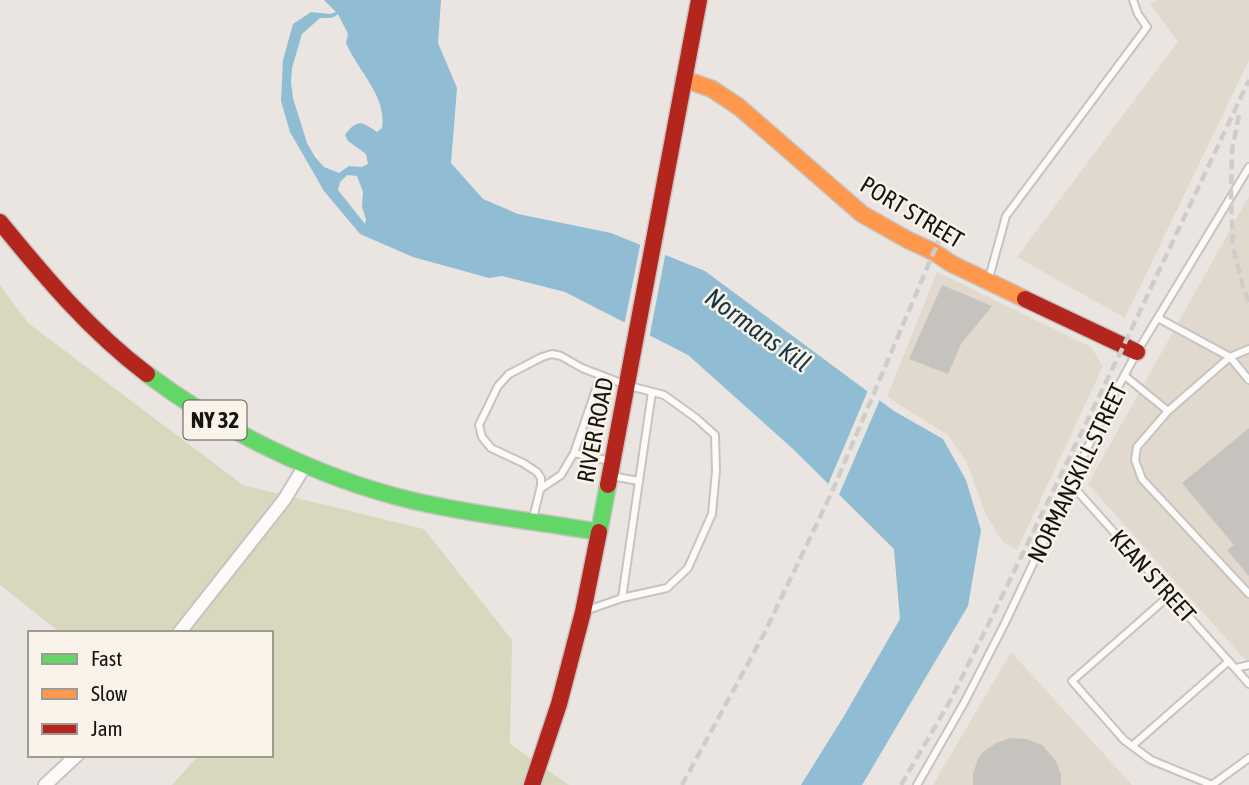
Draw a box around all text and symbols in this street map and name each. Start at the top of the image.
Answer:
street label: PORT STREET [856,171,969,253]
water label: Normans Kill [700,282,816,378]
street label: RIVER ROAD [572,375,618,485]
street label: NORMANSKILL STREET [1022,379,1132,567]
road number: NY 32 [184,400,246,440]
street label: KEAN STREET [1105,524,1202,628]
legend [28,631,273,757]
text: Fast [91,646,122,670]
text: Slow [91,681,128,705]
text: Jam [91,716,123,740]

